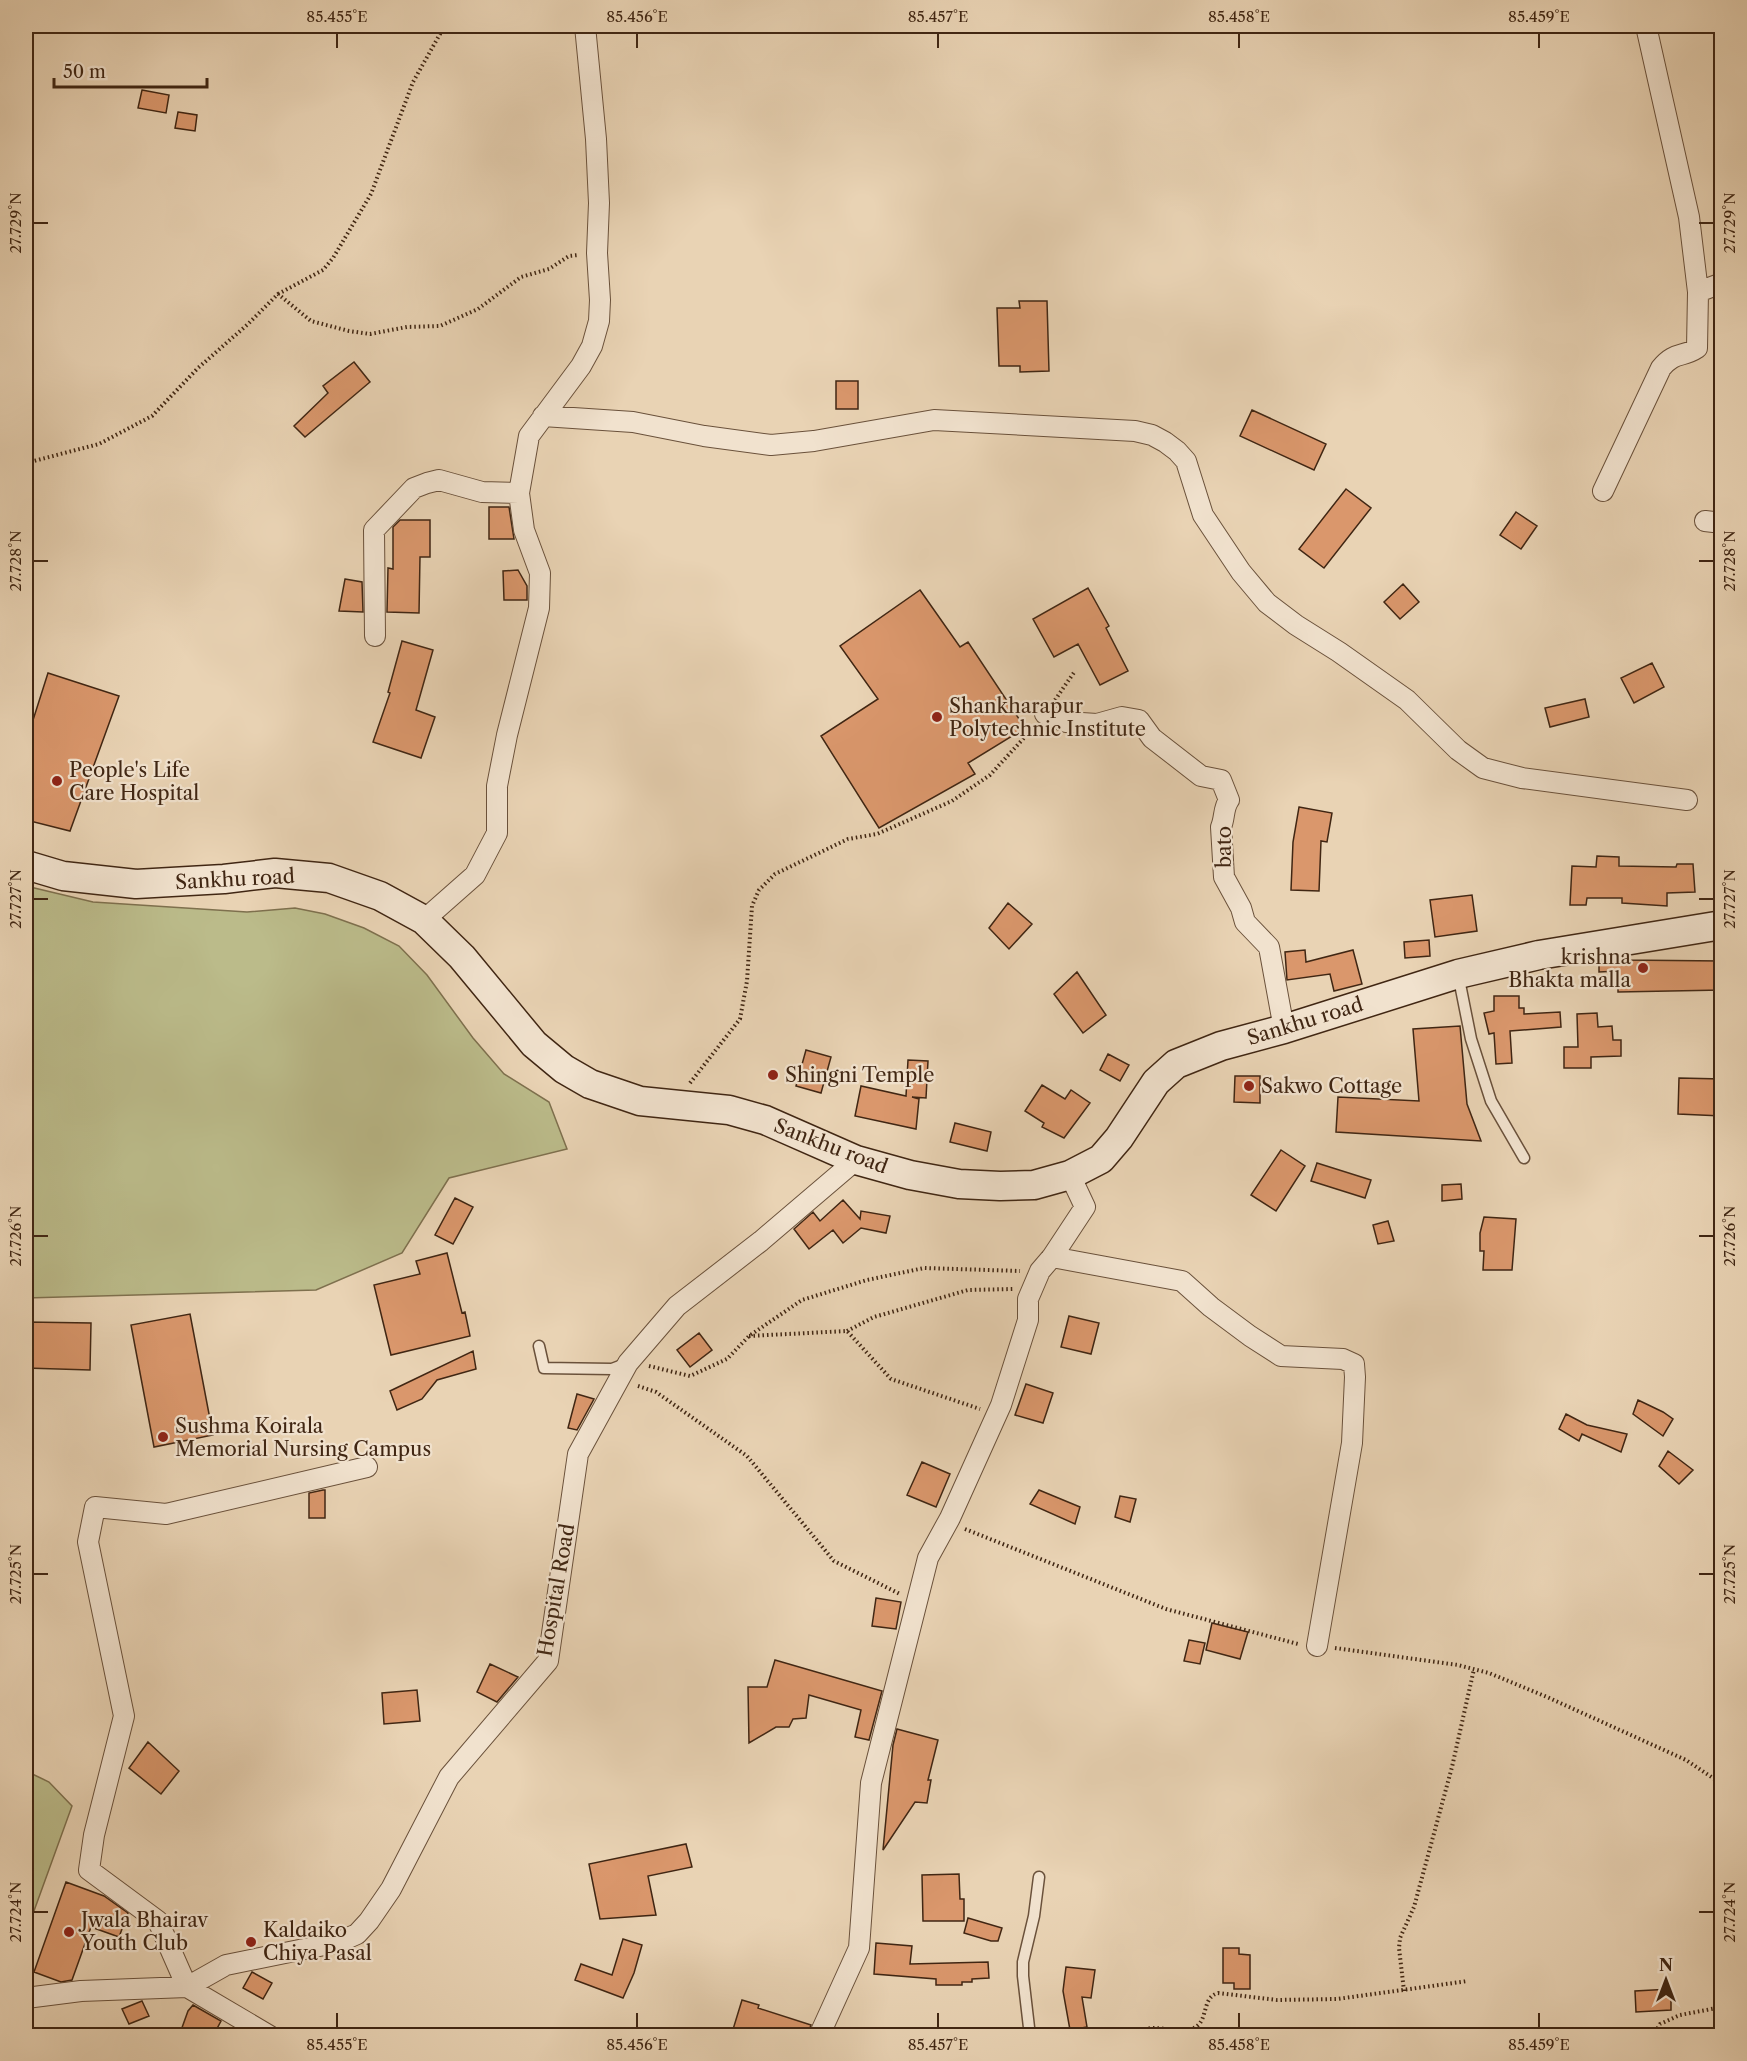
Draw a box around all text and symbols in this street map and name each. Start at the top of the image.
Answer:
text: 85.455°E [306,7,368,26]
text: 85.456°E [606,7,668,26]
text: 85.457°E [908,7,968,26]
text: 85.458°E [1208,7,1270,26]
text: 85.459°E [1508,7,1570,26]
scale bar [54,51,207,89]
text: 50 m [63,61,106,83]
text: 27.729°N [6,192,25,254]
text: 27.729°N [1720,192,1739,254]
text: 27.728°N [6,530,25,592]
text: 27.728°N [1720,530,1739,592]
place label: Shankharapur Polytechnic Institute [949,694,1146,741]
marker: Shankharapur Polytechnic Institute [930,710,944,724]
place label: People's Life Care Hospital [69,758,199,805]
marker: People's Life Care Hospital [50,774,64,788]
street label: bato [1212,826,1236,868]
street label: Sankhu road [175,864,295,894]
text: 27.727°N [6,869,25,929]
text: 27.727°N [1720,869,1739,929]
place label: krishna Bhakta malla [1508,945,1631,992]
marker: krishna Bhakta malla [1636,961,1650,975]
street label: Sankhu road [1244,992,1366,1050]
place label: Shingni Temple [785,1063,934,1087]
marker: Shingni Temple [766,1068,780,1082]
place label: Sakwo Cottage [1261,1074,1402,1098]
marker: Sakwo Cottage [1242,1079,1256,1093]
street label: Sankhu road [771,1113,891,1179]
text: 27.726°N [6,1206,25,1266]
text: 27.726°N [1720,1206,1739,1266]
place label: Sushma Koirala Memorial Nursing Campus [175,1414,431,1461]
marker: Sushma Koirala Memorial Nursing Campus [156,1430,170,1444]
street label: Hospital Road [533,1522,579,1658]
text: 27.725°N [6,1544,25,1604]
text: 27.725°N [1720,1544,1739,1604]
text: 27.724°N [6,1882,25,1942]
text: 27.724°N [1720,1882,1739,1942]
place label: Jwala Bhairav Youth Club [78,1908,209,1955]
place label: Kaldaiko Chiya Pasal [263,1918,372,1965]
marker: Jwala Bhairav Youth Club [62,1925,76,1939]
marker: Kaldaiko Chiya Pasal [244,1935,258,1949]
north arrow [1636,1950,1696,2010]
text: N [1659,1955,1673,1975]
text: 85.455°E [306,2035,368,2054]
text: 85.456°E [606,2035,668,2054]
text: 85.457°E [908,2035,968,2054]
text: 85.458°E [1208,2035,1270,2054]
text: 85.459°E [1508,2035,1570,2054]

